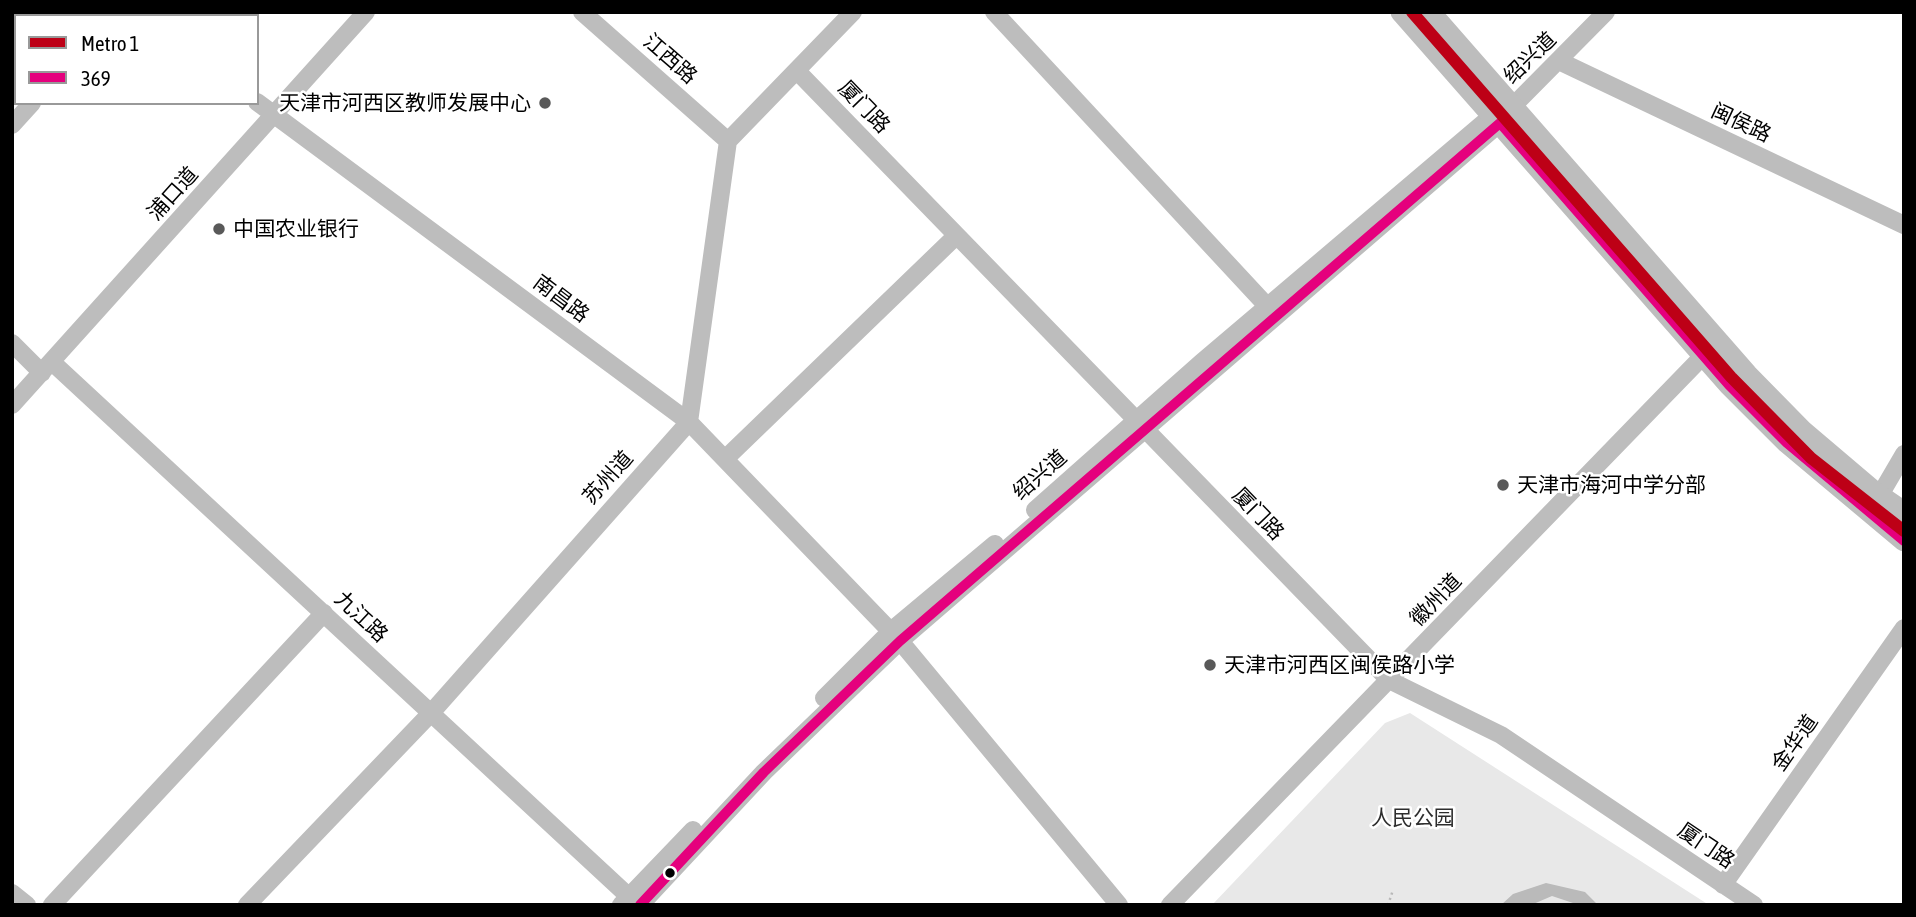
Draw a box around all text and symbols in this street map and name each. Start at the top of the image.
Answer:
legend [14,14,259,105]
street label: 绍兴道 [1499,27,1561,89]
street label: 江西路 [638,29,702,89]
text: Metro 1 [81,31,139,55]
text: 369 [81,66,111,90]
street label: 厦门路 [833,76,895,138]
place label: 天津市河西区教师发展中心 [279,90,531,116]
marker: 天津市河西区教师发展中心 [537,95,553,111]
street label: 闽侯路 [1707,98,1775,148]
street label: 浦口道 [143,162,203,226]
place label: 中国农业银行 [233,216,359,242]
marker: 中国农业银行 [211,221,227,237]
street label: 南昌路 [528,270,594,328]
street label: 绍兴道 [1008,445,1072,505]
street label: 苏州道 [578,446,638,510]
place label: 天津市海河中学分部 [1517,472,1706,498]
marker: 天津市海河中学分部 [1495,477,1511,493]
street label: 厦门路 [1227,483,1289,545]
street label: 徽州道 [1405,569,1467,631]
street label: 九江路 [329,586,393,648]
place label: 天津市河西区闽侯路小学 [1224,652,1455,678]
marker: 天津市河西区闽侯路小学 [1202,657,1218,673]
street label: 金华道 [1767,710,1823,776]
park label: 人民公园 [1371,805,1455,831]
street label: 厦门路 [1673,818,1739,874]
unlabelled marker [663,866,677,880]

